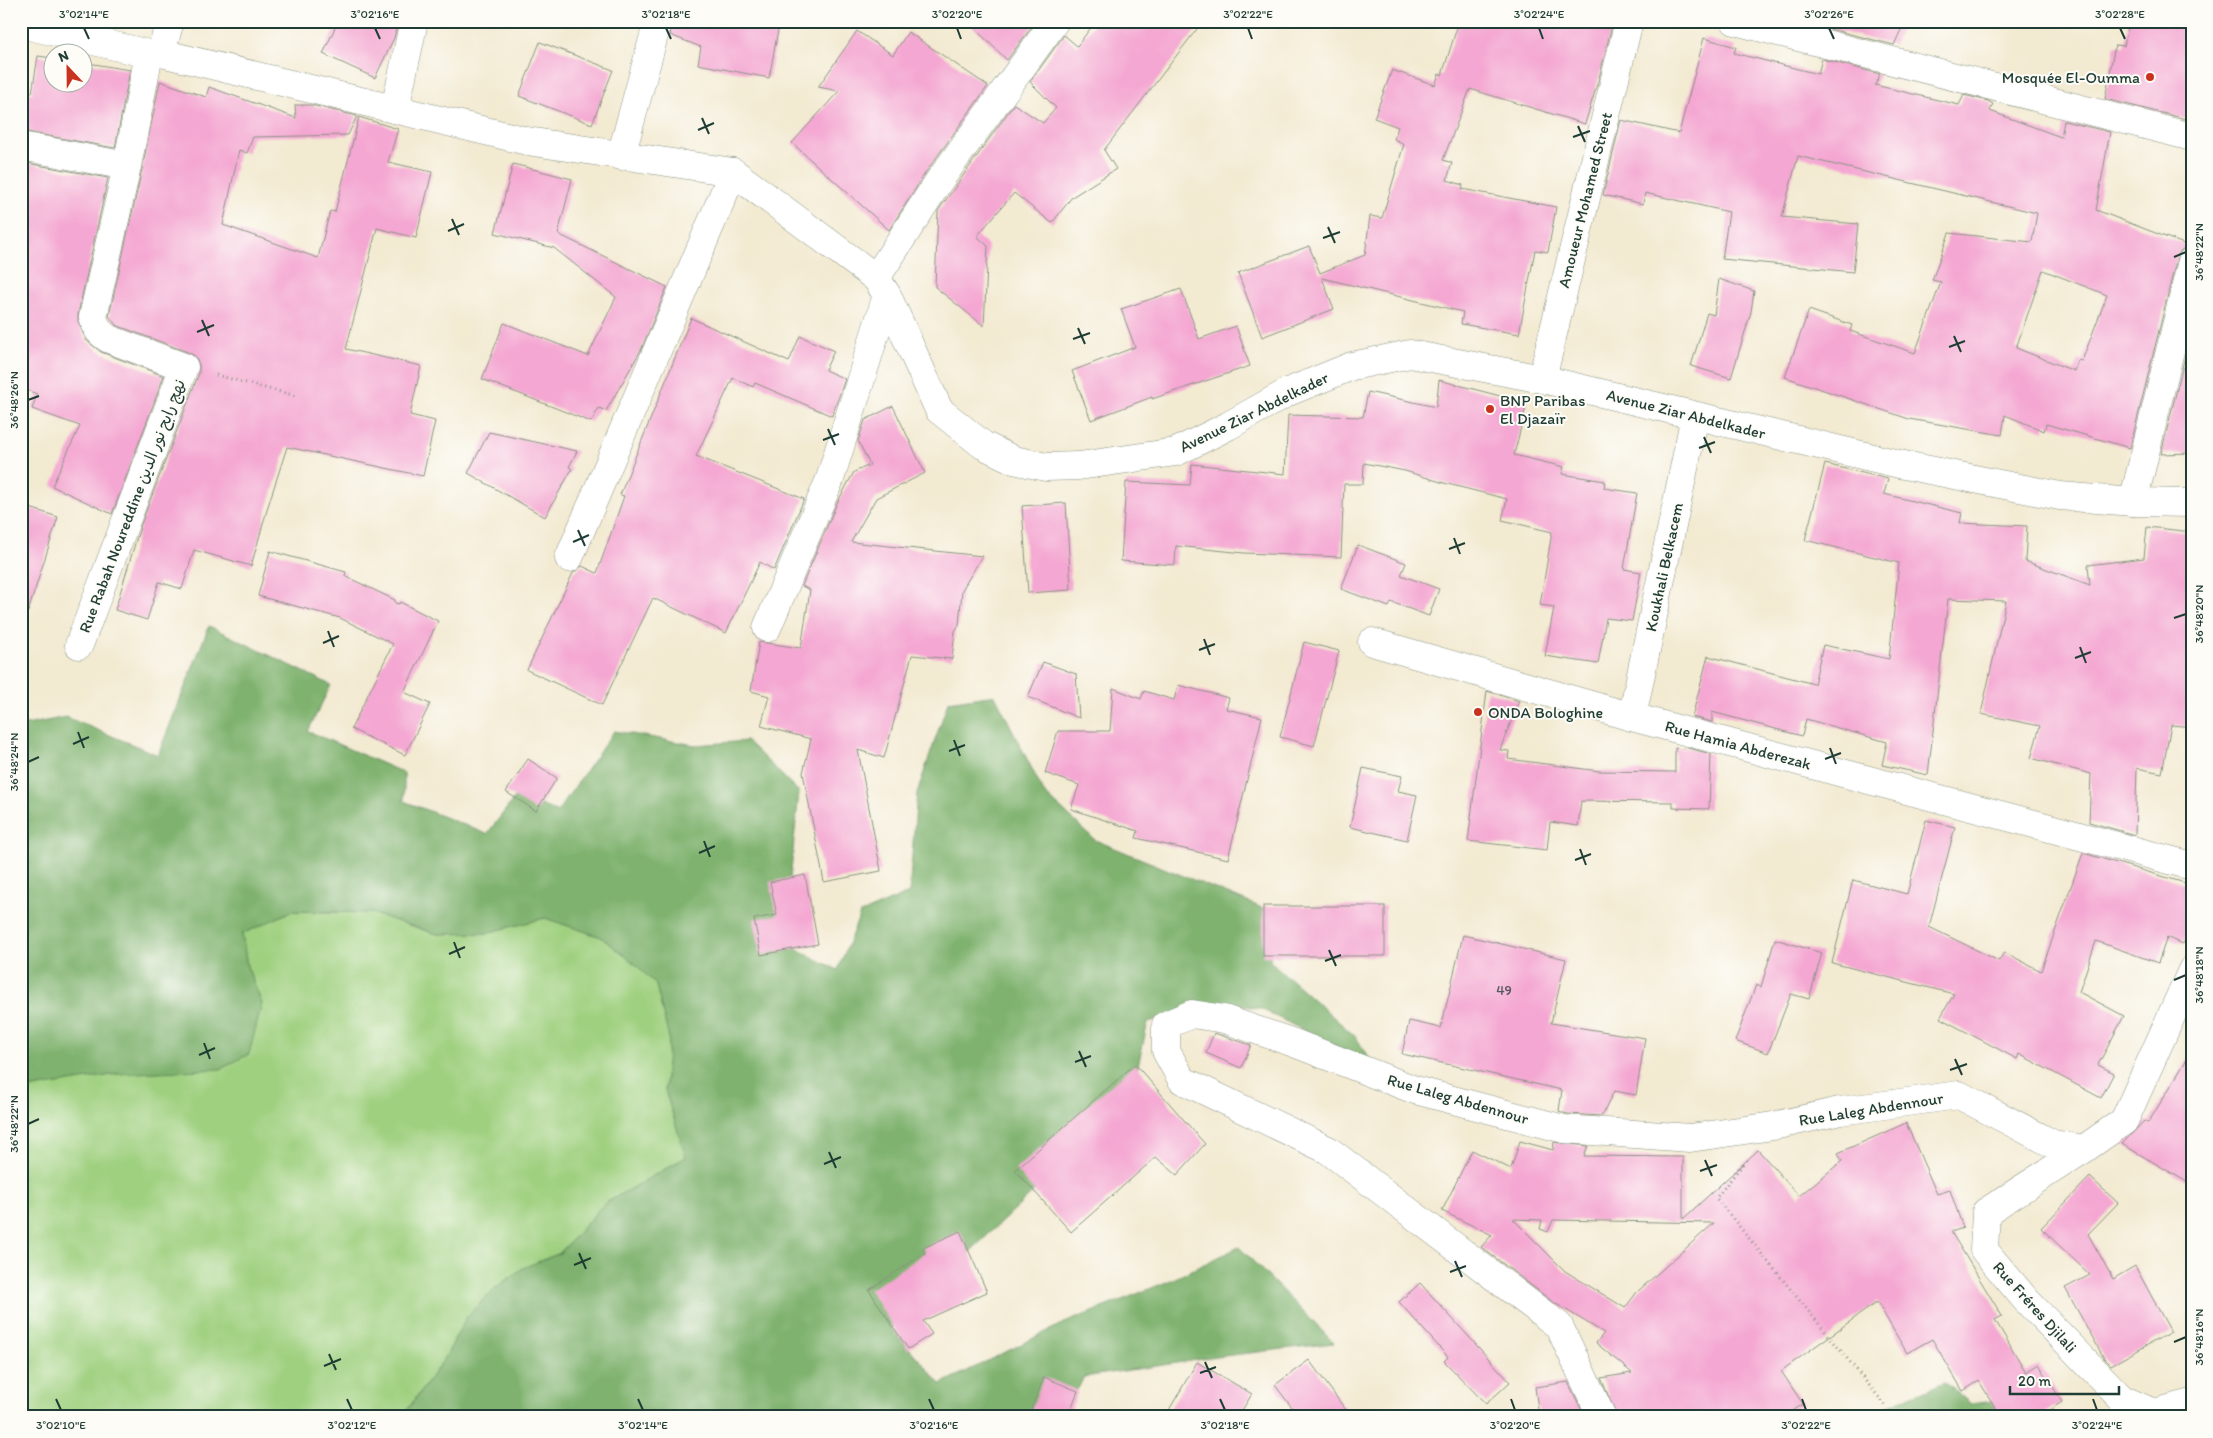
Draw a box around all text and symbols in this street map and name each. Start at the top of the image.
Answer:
text: 3°02'14"E [59,7,109,21]
text: 3°02'16"E [351,7,400,21]
text: 3°02'18"E [641,7,691,21]
text: 3°02'20"E [932,7,983,21]
text: 3°02'22"E [1223,7,1273,21]
text: 3°02'24"E [1514,7,1565,21]
text: 3°02'26"E [1804,7,1854,21]
text: 3°02'28"E [2095,7,2145,21]
north arrow [42,42,92,92]
text: N [56,47,71,66]
place label: Mosquée El-Oumma [2002,68,2140,87]
marker: Mosquée El-Oumma [2144,71,2156,83]
street label: Amoueur Mohamed Street [1554,110,1616,290]
text: 36°48'22"N [2192,223,2206,281]
street label: Avenue Ziar Abdelkader [1176,367,1332,456]
text: 36°48'26"N [7,371,21,429]
street label: Rue Rabah Noureddine نهج رابح نور الدين [75,376,190,636]
street label: Avenue Ziar Abdelkader [1604,385,1768,443]
place label: BNP Paribas El Djazaïr [1500,391,1585,428]
marker: BNP Paribas El Djazaïr [1484,403,1496,415]
street label: Koukhali Belkacem [1641,500,1687,633]
text: 36°48'20"N [2192,585,2206,643]
place label: ONDA Bologhine [1488,703,1603,722]
marker: ONDA Bologhine [1472,706,1484,718]
street label: Rue Hamia Abderezak [1663,716,1814,774]
text: 36°48'24"N [7,733,21,791]
text: 36°48'18"N [2192,946,2206,1004]
house number: 49 [1496,982,1512,999]
street label: Rue Laleg Abdennour [1385,1070,1531,1128]
street label: Rue Laleg Abdennour [1797,1088,1945,1130]
text: 36°48'22"N [7,1095,21,1153]
street label: Rue Fréres Djilali [1989,1257,2081,1357]
text: 36°48'16"N [2192,1309,2206,1365]
scale bar [2010,1363,2119,1395]
text: 20 m [2018,1372,2052,1390]
text: 3°02'10"E [36,1418,86,1432]
text: 3°02'12"E [328,1418,377,1432]
text: 3°02'14"E [618,1418,668,1432]
text: 3°02'16"E [910,1418,959,1432]
text: 3°02'18"E [1200,1418,1250,1432]
text: 3°02'20"E [1490,1418,1541,1432]
text: 3°02'22"E [1781,1418,1831,1432]
text: 3°02'24"E [2072,1418,2123,1432]

